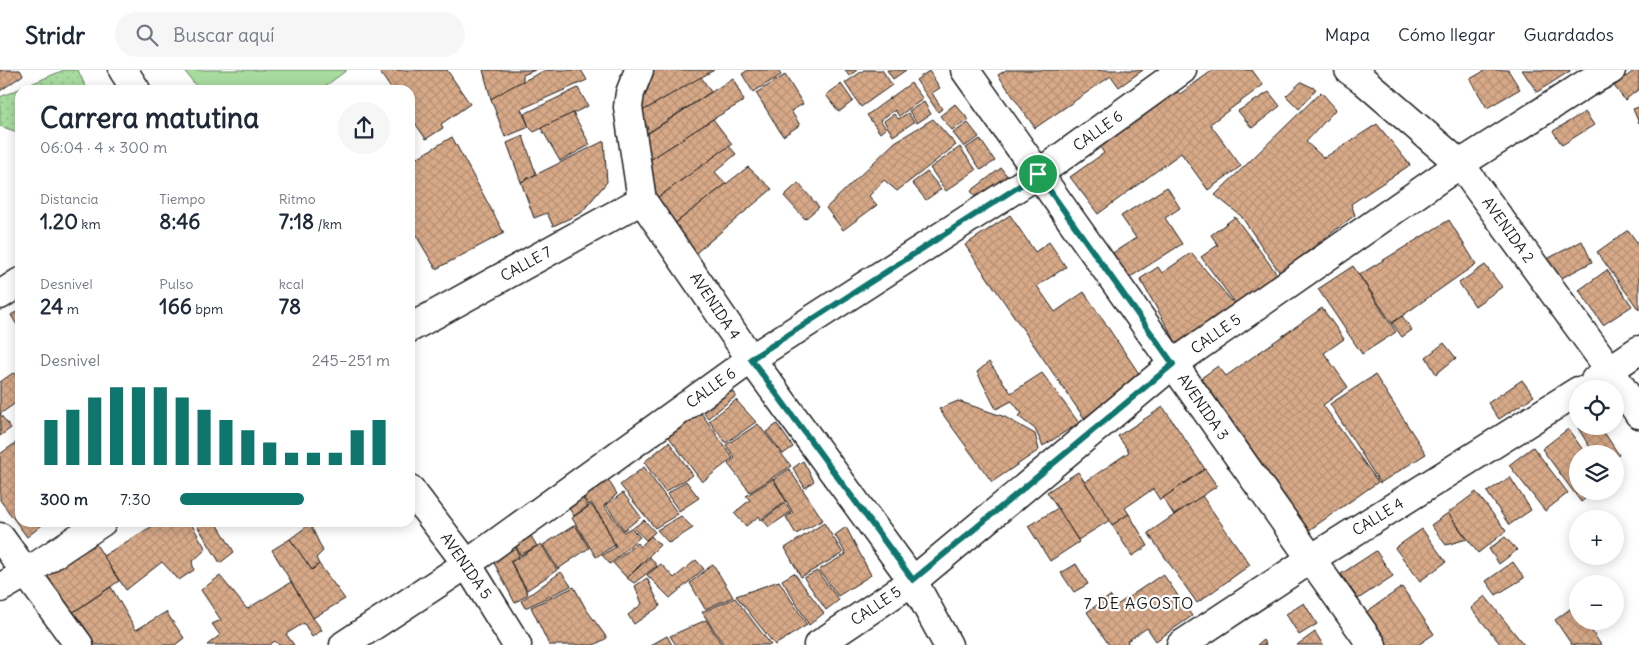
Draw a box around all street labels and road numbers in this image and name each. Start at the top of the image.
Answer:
street label: CALLE 6 [1069,106,1126,155]
street label: AVENIDA 2 [1478,193,1539,266]
street label: CALLE 7 [497,242,555,285]
street label: AVENIDA 4 [686,269,745,343]
street label: CALLE 5 [1187,310,1244,358]
street label: CALLE 6 [682,363,739,412]
street label: AVENIDA 3 [1174,370,1233,444]
street label: CALLE 4 [1349,493,1407,540]
street label: AVENIDA 5 [437,529,496,603]
street label: CALLE 5 [847,582,905,629]

